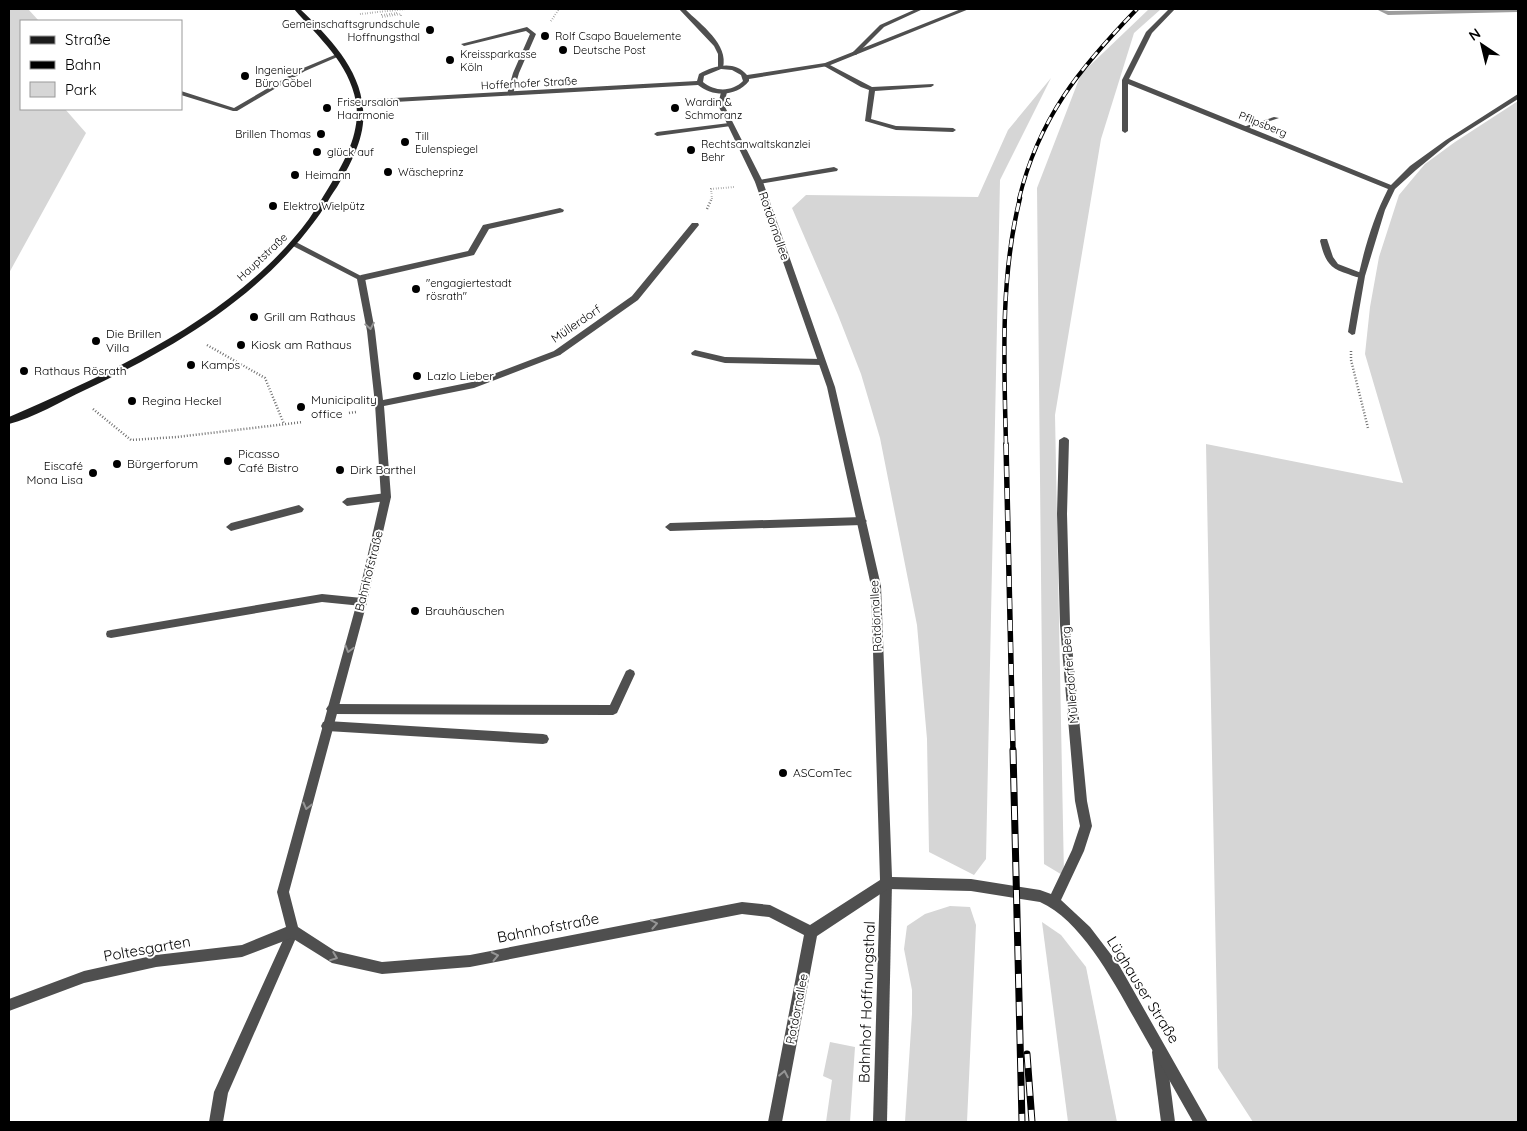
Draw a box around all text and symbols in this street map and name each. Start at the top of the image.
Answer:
place label: Gemeinschaftsgrundschule Hoffnungsthal [282,17,420,44]
legend [20,20,182,110]
north arrow [1457,20,1507,70]
marker: Gemeinschaftsgrundschule Hoffnungsthal [424,24,436,36]
text: N [1465,24,1484,45]
place label: Rolf Csapo Bauelemente [555,29,681,43]
text: Straße [65,30,111,49]
marker: Rolf Csapo Bauelemente [539,30,551,42]
place label: Deutsche Post [573,43,646,57]
marker: Deutsche Post [557,44,569,56]
place label: Kreissparkasse Köln [460,47,537,74]
marker: Kreissparkasse Köln [444,54,456,66]
text: Bahn [65,55,101,74]
place label: Ingenieur Büro Göbel [255,63,312,90]
marker: Ingenieur Büro Göbel [239,70,251,82]
street label: Hofferhofer Straße [481,73,577,93]
text: Park [65,80,97,99]
place label: Friseursalon Haarmonie [337,95,399,122]
place label: Wardin & Schmoranz [685,95,742,122]
marker: Friseursalon Haarmonie [321,102,333,114]
marker: Wardin & Schmoranz [669,102,681,114]
street label: Pflipsberg [1237,108,1289,140]
place label: Brillen Thomas [235,127,311,141]
marker: Brillen Thomas [315,128,327,140]
place label: Till Eulenspiegel [415,129,478,156]
marker: Till Eulenspiegel [399,136,411,148]
place label: Rechtsanwaltskanzlei Behr [701,137,810,164]
marker: Rechtsanwaltskanzlei Behr [685,144,697,156]
place label: glück auf [327,145,374,159]
marker: glück auf [311,146,323,158]
place label: Wäscheprinz [398,165,463,179]
marker: Wäscheprinz [382,166,394,178]
place label: Heimann [305,168,351,182]
marker: Heimann [289,169,301,181]
street label: Rotdornallee [756,190,793,262]
place label: Elektro Wielpütz [283,199,365,213]
marker: Elektro Wielpütz [267,200,279,212]
street label: Hauptstraße [234,230,290,284]
place label: "engagiertestadt rösrath" [426,276,512,303]
marker: "engagiertestadt rösrath" [410,283,422,295]
street label: Müllerdorf [548,301,604,346]
place label: Grill am Rathaus [264,309,356,324]
marker: Grill am Rathaus [248,311,260,323]
one-way arrow [364,321,374,330]
place label: Die Brillen Villa [106,326,161,355]
marker: Die Brillen Villa [90,335,102,347]
place label: Kiosk am Rathaus [251,337,352,352]
marker: Kiosk am Rathaus [235,339,247,351]
place label: Kamps [201,357,241,372]
marker: Kamps [185,359,197,371]
place label: Rathaus Rösrath [34,363,127,378]
marker: Rathaus Rösrath [18,365,30,377]
place label: Lazlo Lieber [427,368,494,383]
marker: Lazlo Lieber [411,370,423,382]
place label: Municipality office [311,392,377,421]
place label: Regina Heckel [142,393,222,408]
marker: Regina Heckel [126,395,138,407]
marker: Municipality office [295,401,307,413]
place label: Picasso Café Bistro [238,446,299,475]
marker: Picasso Café Bistro [222,455,234,467]
place label: Bürgerforum [127,456,198,471]
place label: Eiscafé Mona Lisa [26,458,83,487]
marker: Bürgerforum [111,458,123,470]
place label: Dirk Barthel [350,462,416,477]
marker: Dirk Barthel [334,464,346,476]
marker: Eiscafé Mona Lisa [87,467,99,479]
street label: Bahnhofstraße [351,529,386,613]
street label: Rotdornallee [866,580,885,652]
place label: Brauhäuschen [425,603,504,618]
marker: Brauhäuschen [409,605,421,617]
street label: Müllerdorfer Berg [1058,626,1081,724]
one-way arrow [344,645,354,653]
place label: ASComTec [793,765,852,780]
marker: ASComTec [777,767,789,779]
one-way arrow [302,802,313,811]
street label: Bahnhofstraße [495,908,600,947]
one-way arrow [650,920,659,930]
street label: Bahnhof Hoffnungsthal [854,921,879,1083]
street label: Poltesgarten [102,932,192,966]
street label: Lüghauser Straße [1103,933,1184,1047]
one-way arrow [329,951,338,961]
one-way arrow [490,951,499,961]
street label: Rotdornallee [782,972,811,1045]
one-way arrow [778,1070,789,1079]

